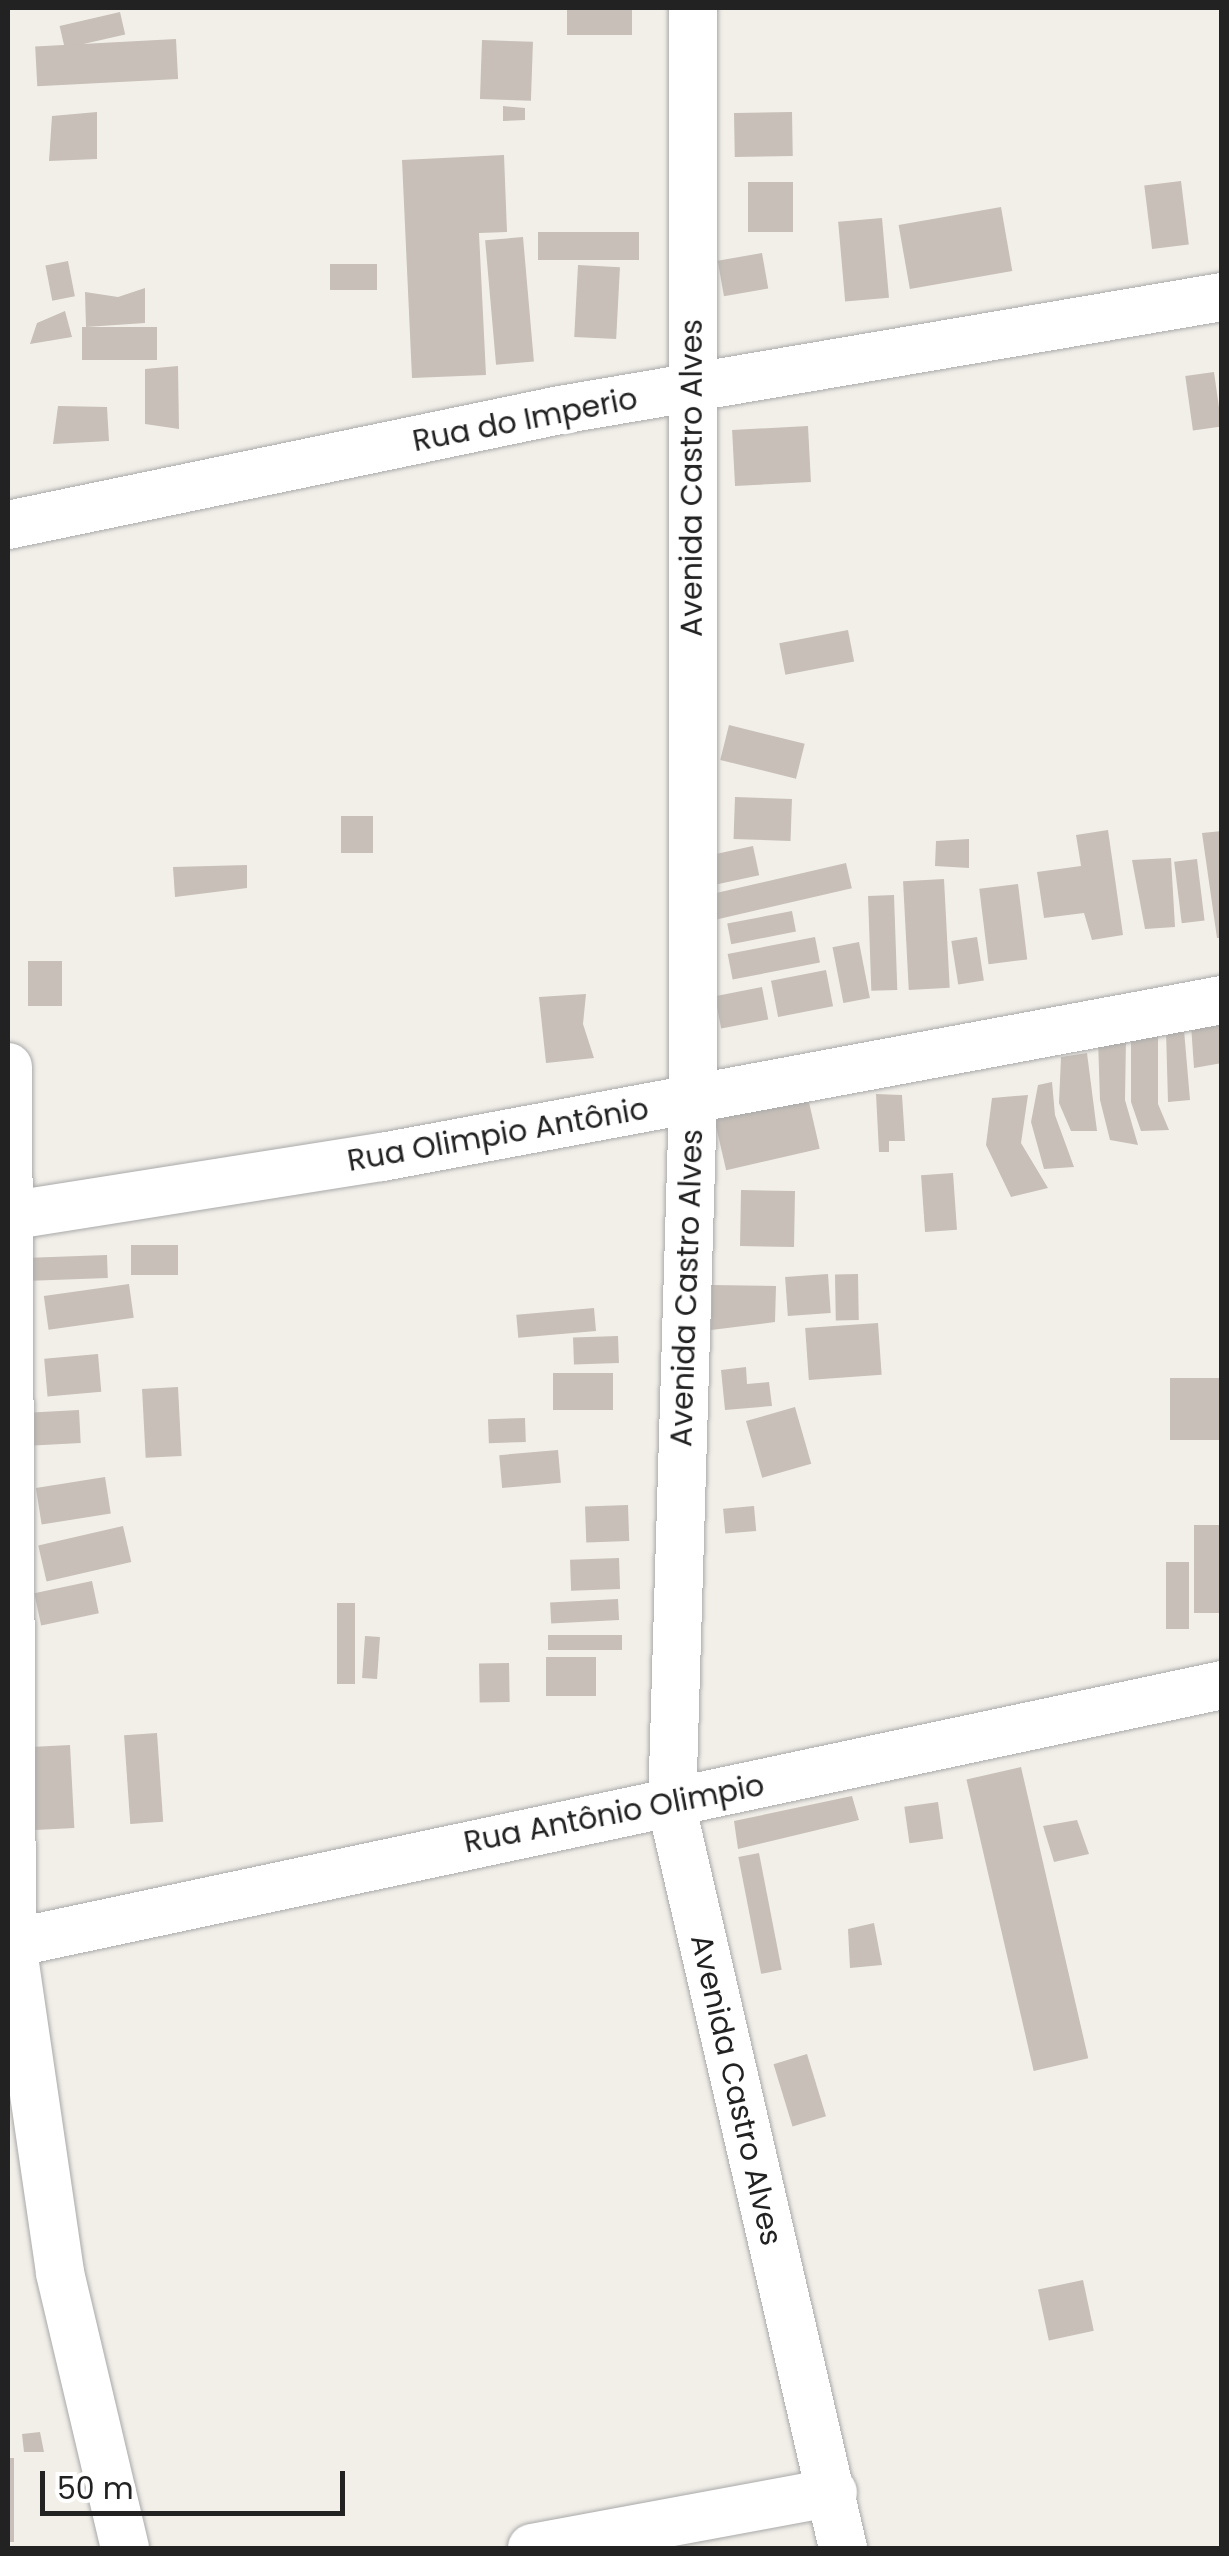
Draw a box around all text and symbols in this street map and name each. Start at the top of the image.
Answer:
street label: Avenida Castro Alves [674,319,710,637]
street label: Rua do Imperio [410,381,640,459]
street label: Rua Olimpio Antônio [345,1091,651,1179]
street label: Avenida Castro Alves [663,1129,711,1447]
street label: Rua Antônio Olimpio [461,1767,767,1861]
street label: Avenida Castro Alves [683,1931,789,2249]
scale bar [45,2451,350,2513]
text: 50 m [57,2467,134,2510]

